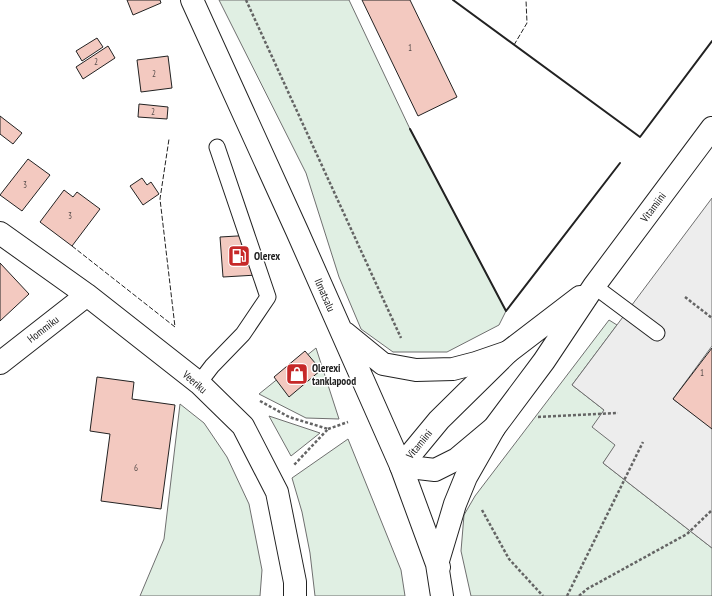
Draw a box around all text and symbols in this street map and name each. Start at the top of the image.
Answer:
house number: 1 [408,42,412,53]
house number: 2 [94,56,98,67]
house number: 2 [152,68,156,79]
house number: 2 [151,106,155,117]
house number: 3 [23,179,27,190]
street label: Vitamiini [637,189,669,226]
house number: 3 [68,210,72,221]
fuel station icon: Olerex [226,243,252,269]
place label: Olerex [254,249,280,263]
street label: Ilmatsalu [311,276,339,314]
street label: Hommiku [24,312,62,346]
shop icon: Olerexi tanklapood [284,361,310,387]
place label: Olerexi tanklapood [312,361,356,388]
street label: Veeriku [179,367,210,397]
house number: 1 [700,367,704,378]
street label: Vitamiini [402,426,435,462]
house number: 6 [134,462,138,473]

